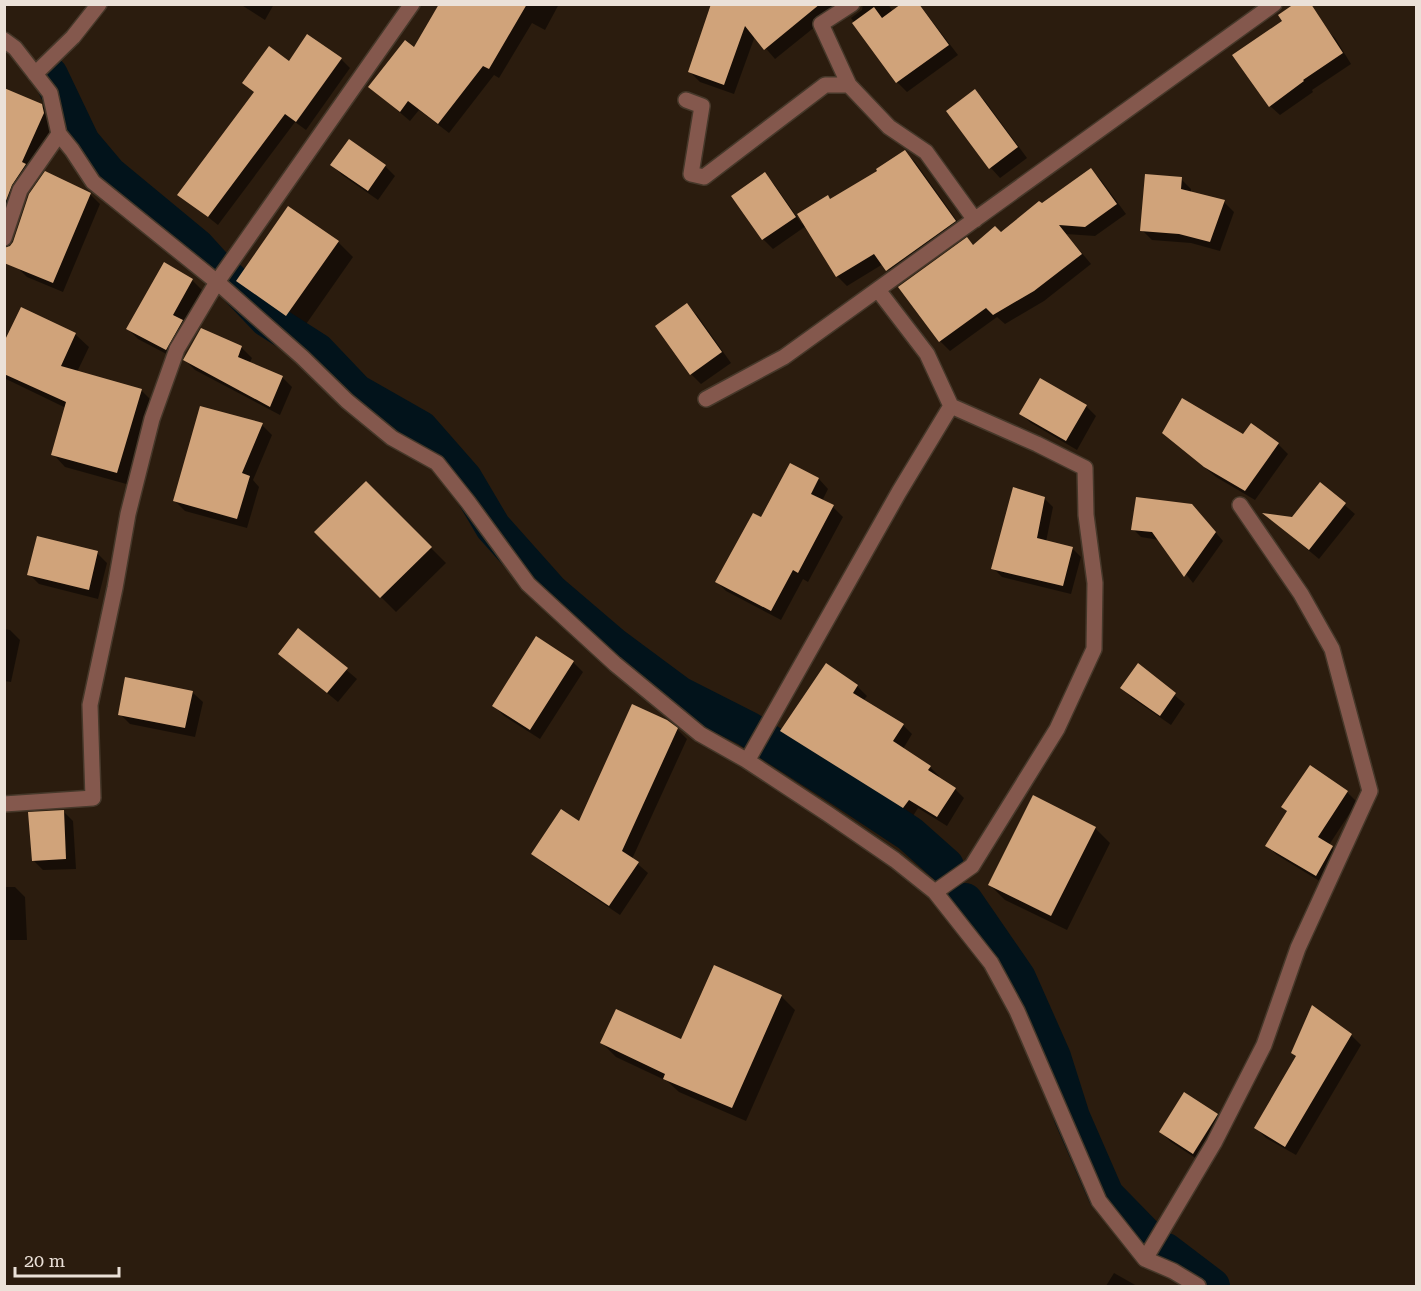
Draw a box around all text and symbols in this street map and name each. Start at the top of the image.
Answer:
scale bar [15,1240,118,1278]
text: 20 m [24,1250,65,1271]

